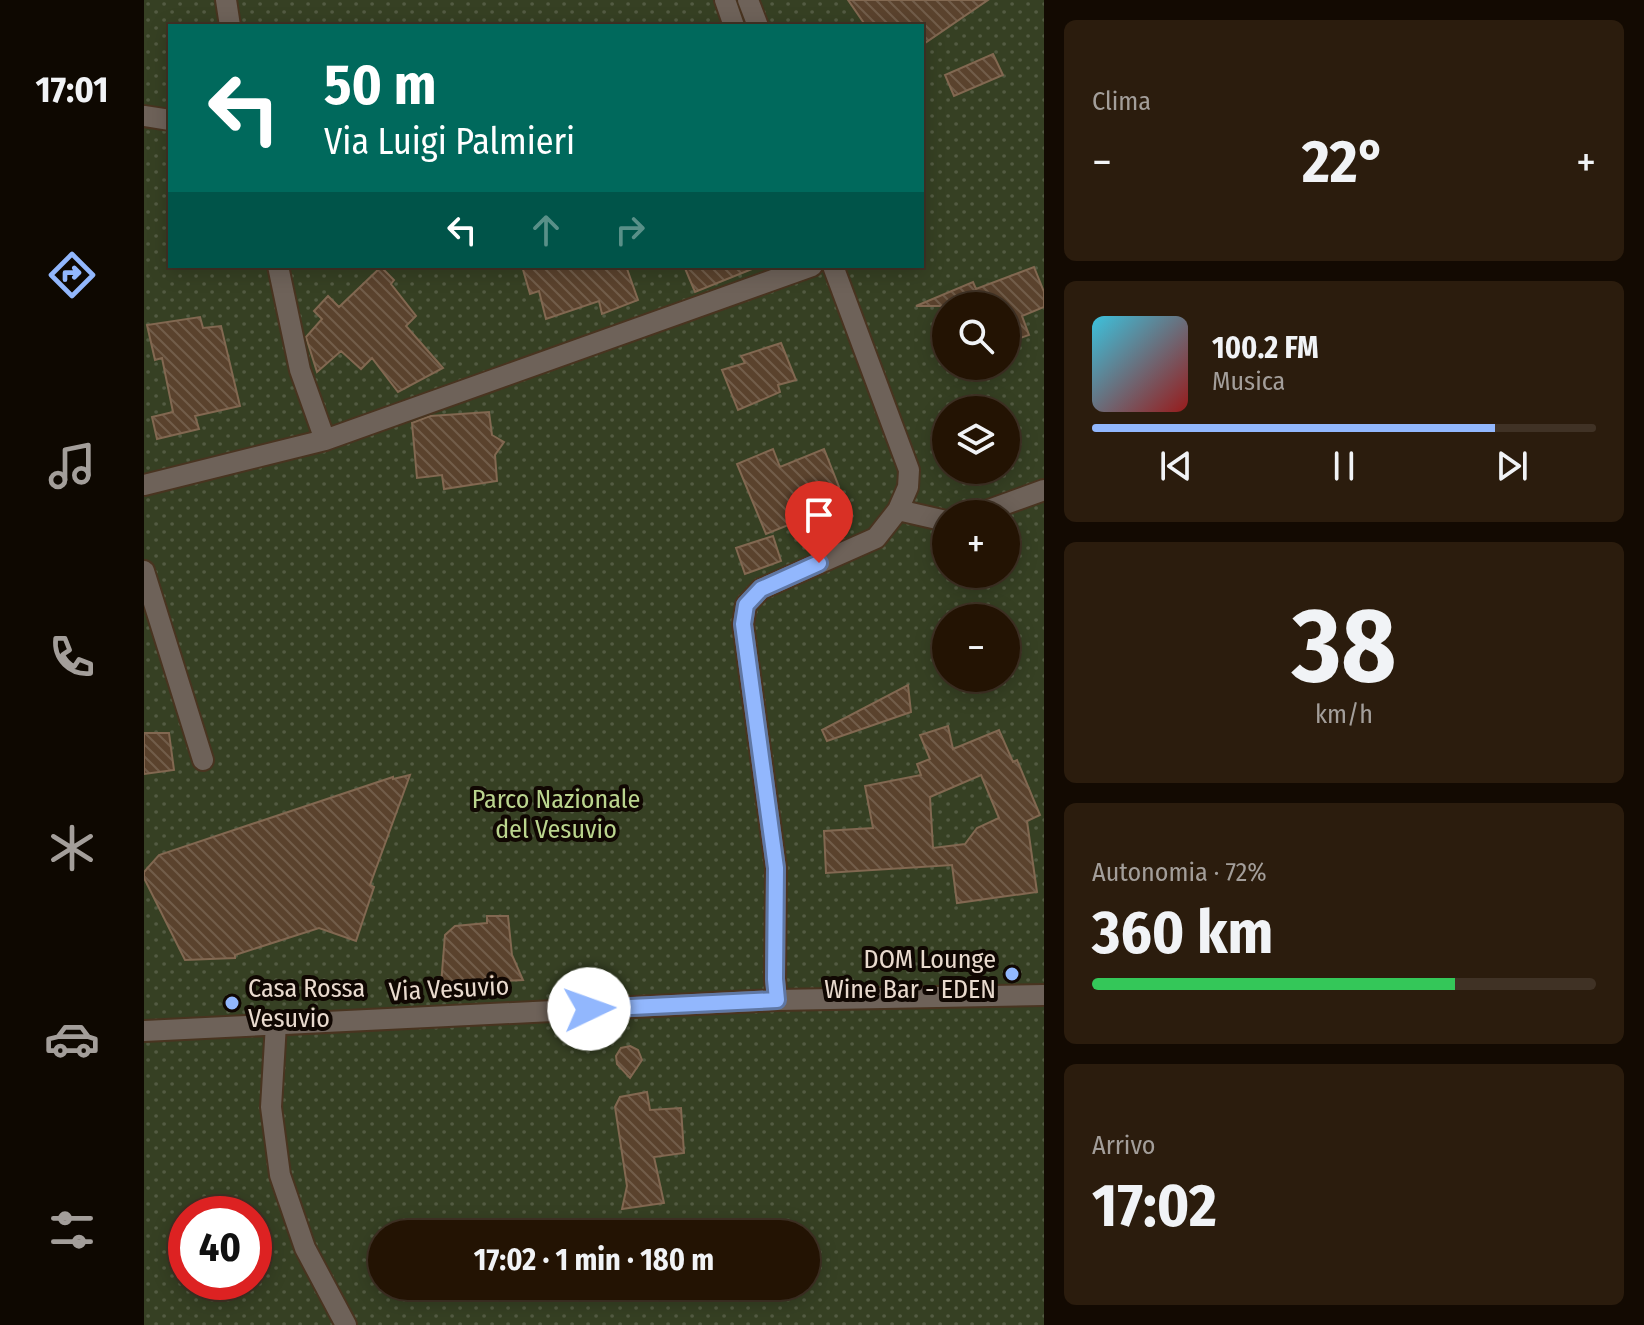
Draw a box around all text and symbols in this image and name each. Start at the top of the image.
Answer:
text: 50 m [324,52,436,119]
icon: left [192,56,296,160]
text: 17:01 [36,68,108,112]
text: Clima [1092,86,1151,117]
text: Via Luigi Palmieri [324,120,575,164]
text: 22° [1302,126,1386,198]
text: − [1092,136,1112,189]
text: + [1576,136,1596,189]
icon: left [440,208,484,252]
icon: ahead [524,208,568,252]
icon: right [608,208,652,252]
icon: directions [44,247,100,303]
map controls [932,292,1020,692]
button: search [932,292,1020,380]
text: 100.2 FM [1212,330,1319,366]
text: Musica [1212,366,1285,397]
button: layers [932,396,1020,484]
icon: music [44,438,100,494]
icon: previous [1154,444,1198,488]
icon: pause [1322,444,1366,488]
icon: next [1490,444,1534,488]
pin [785,481,853,563]
icon: arrive [797,493,841,537]
button: + [932,500,1020,588]
text: 38 [1292,584,1396,709]
button: − [932,604,1020,692]
icon: phone [44,629,100,685]
text: km/h [1315,699,1373,730]
park label: Parco Nazionale del Vesuvio [472,784,640,845]
icon: climate [44,820,100,876]
text: Autonomia · 72% [1092,857,1267,888]
text: 360 km [1092,897,1273,969]
place label: DOM Lounge Wine Bar - EDEN [824,944,996,1005]
marker: DOM Lounge Wine Bar - EDEN [1003,965,1021,983]
position arrow [547,967,631,1051]
street label: Via Vesuvio [388,970,510,1008]
place label: Casa Rossa Vesuvio [248,973,365,1034]
marker: Casa Rossa Vesuvio [223,994,241,1012]
icon: car [44,1011,100,1067]
text: Arrivo [1092,1130,1156,1161]
text: 17:02 [1092,1170,1217,1242]
speed limit sign: 40 [168,1196,272,1300]
icon: filters [44,1202,100,1258]
text: 17:02 · 1 min · 180 m [474,1242,714,1278]

